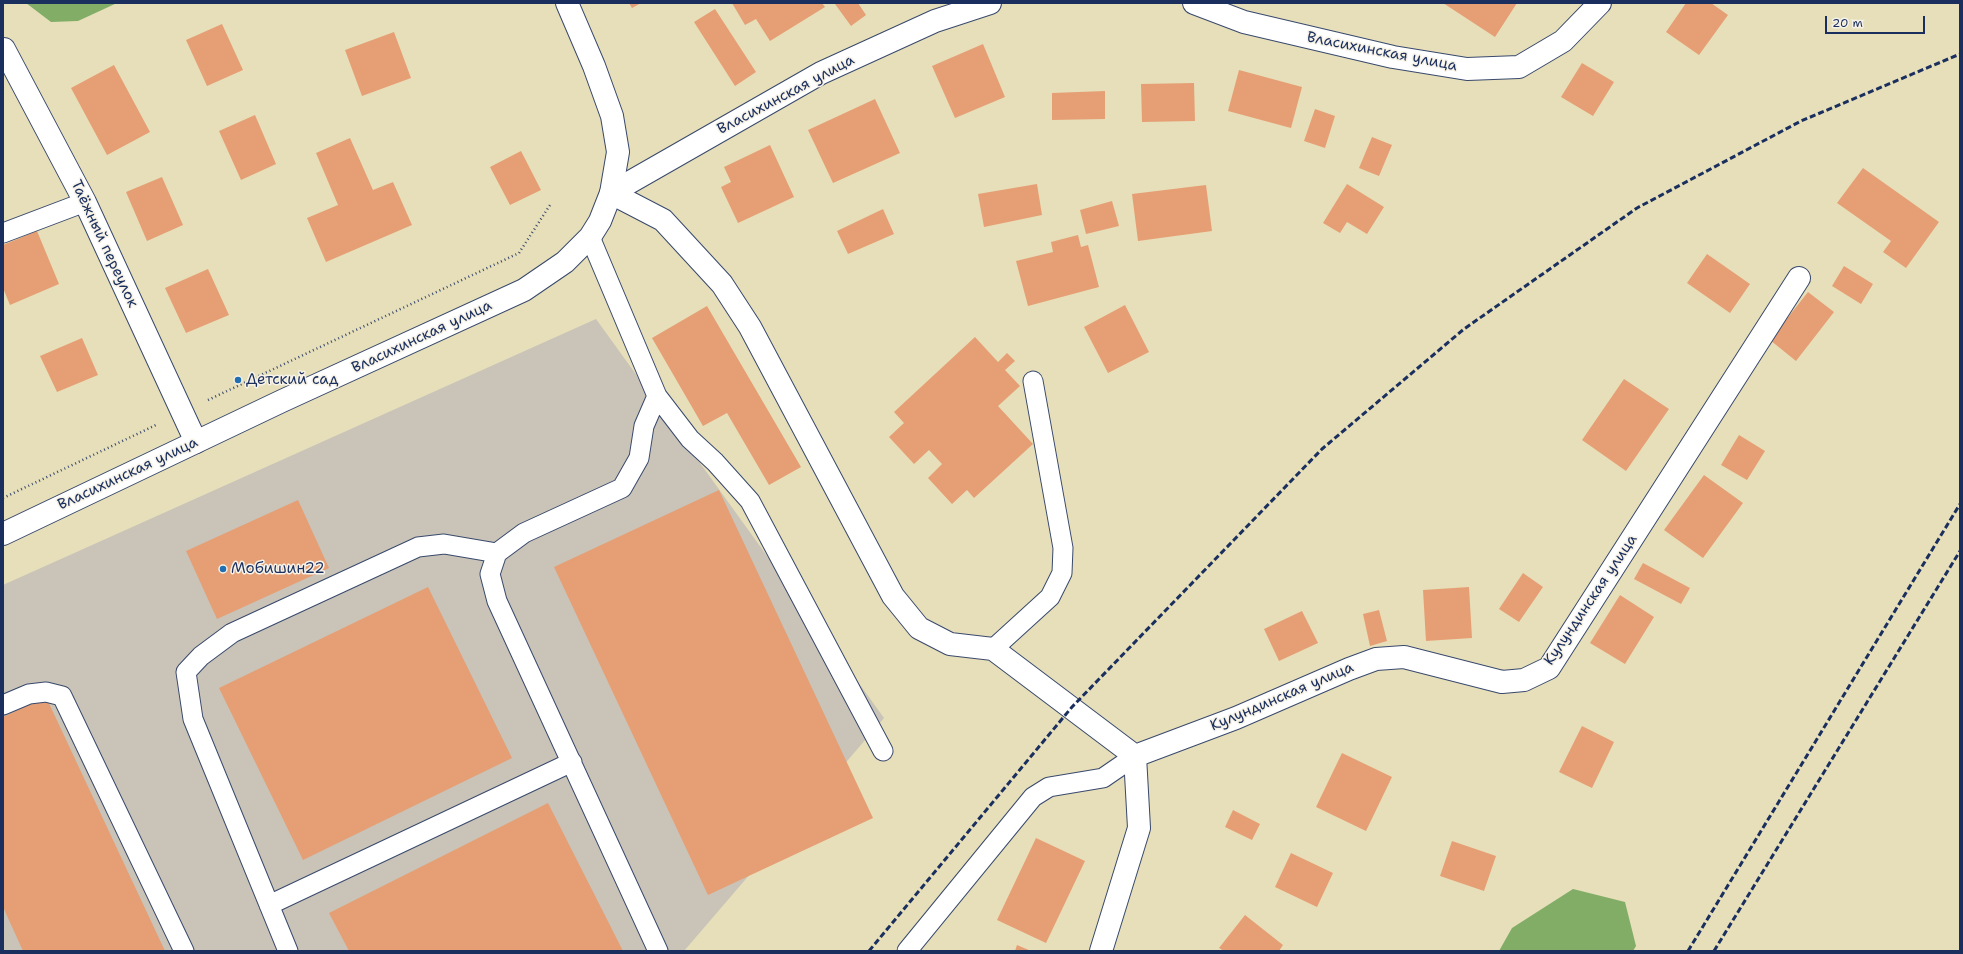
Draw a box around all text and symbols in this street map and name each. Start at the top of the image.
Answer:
scale bar [1827,8,1927,34]
text: 20 m [1832,15,1863,31]
street label: Власихинская улица [1305,29,1459,75]
street label: Власихинская улица [714,51,858,139]
street label: Таёжный переулок [67,177,141,311]
street label: Власихинская улица [349,297,495,377]
place label: Детский сад [246,371,338,389]
marker: Детский сад [233,375,243,385]
street label: Власихинская улица [55,434,201,514]
street label: Кулундинская улица [1541,531,1641,669]
place label: Мобишин22 [231,560,325,578]
marker: Мобишин22 [218,564,228,574]
street label: Кулундинская улица [1208,659,1356,735]

